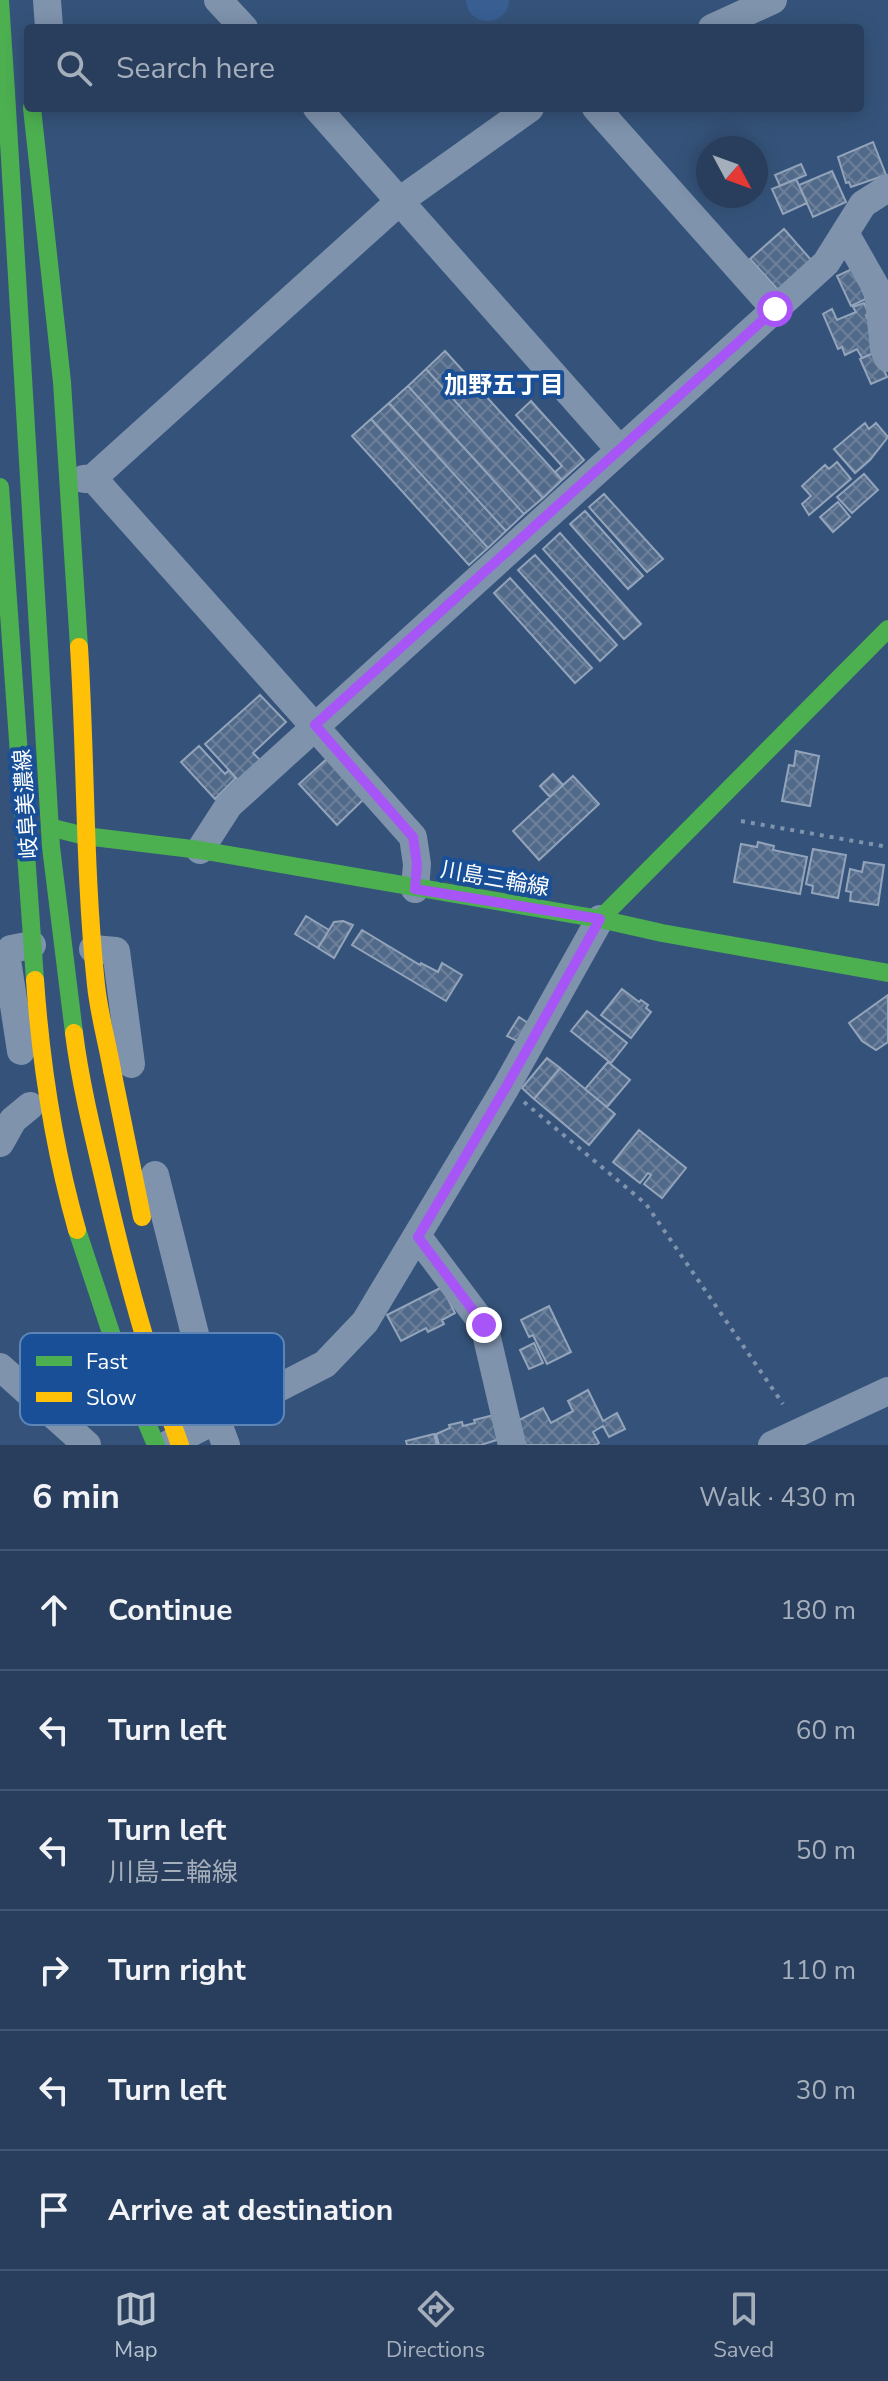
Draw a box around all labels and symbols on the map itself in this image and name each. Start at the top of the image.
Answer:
north arrow [696,136,768,208]
route start [757,291,793,327]
district label: 加野五丁目 [444,369,564,401]
street label: 岐阜美濃線 [7,748,45,860]
street label: 川島三輪線 [438,855,552,903]
route end [466,1307,502,1343]
legend [20,1333,284,1425]
text: Fast [86,1347,128,1377]
text: Slow [86,1383,137,1413]

